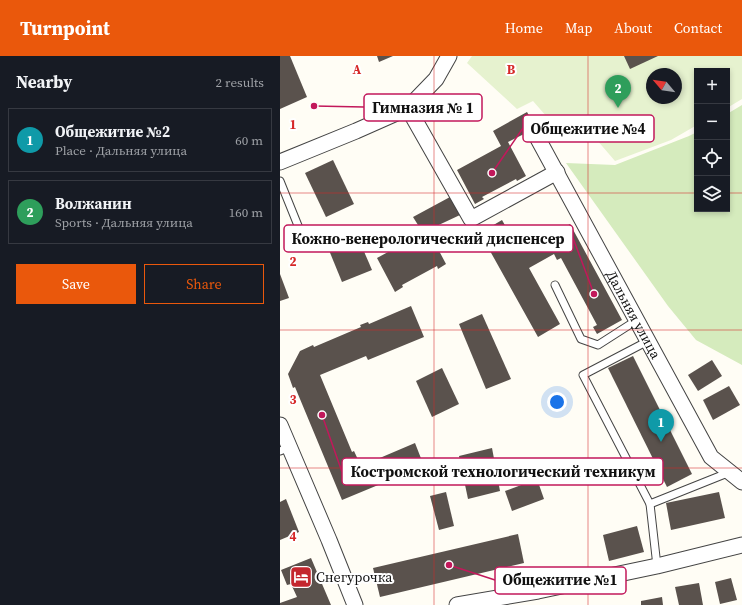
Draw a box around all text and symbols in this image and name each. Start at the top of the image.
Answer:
text: Turnpoint [20,15,110,41]
text: Home [505,18,543,38]
text: Map [565,18,592,38]
text: About [614,18,652,38]
text: Contact [674,18,722,38]
text: A [353,61,362,78]
text: B [507,61,516,78]
north arrow [646,68,682,104]
map controls [694,68,730,212]
button: + [694,68,730,104]
text: Nearby [16,70,72,94]
text: 2 results [216,74,264,91]
pin: 2 [605,75,631,108]
callout: Гимназия № 1 [364,94,482,121]
text: Гимназия № 1 [372,97,474,118]
button: − [694,104,730,140]
callout: Общежитие №4 [523,115,654,142]
text: 1 [289,116,297,133]
text: Общежитие №4 [530,118,646,139]
text: Общежитие №2 [55,121,170,142]
text: 1 [26,132,34,149]
text: 60 m [235,132,263,149]
button: locate [694,140,730,176]
text: Place · Дальняя улица [55,142,187,159]
button: layers [694,176,730,212]
text: Волжанин [55,193,132,214]
text: 2 [26,204,34,221]
text: 160 m [229,204,263,221]
text: Sports · Дальняя улица [55,214,193,231]
callout: Кожно-венерологический диспенсер [284,225,573,252]
text: Кожно-венерологический диспенсер [292,228,565,249]
text: 2 [289,253,297,270]
button: Save [16,264,136,304]
button: Share [144,264,264,304]
street label: Дальняя улица [601,267,666,363]
text: 3 [289,391,297,408]
your location [547,392,567,412]
pin: 1 [648,409,674,442]
callout: Костромской технологический техникум [342,458,663,485]
text: Костромской технологический техникум [351,461,656,482]
text: 4 [289,528,297,545]
hotel icon: Снегурочка [288,564,314,590]
place label: Снегурочка [316,567,393,587]
callout: Общежитие №1 [495,567,626,594]
text: Общежитие №1 [502,569,618,590]

